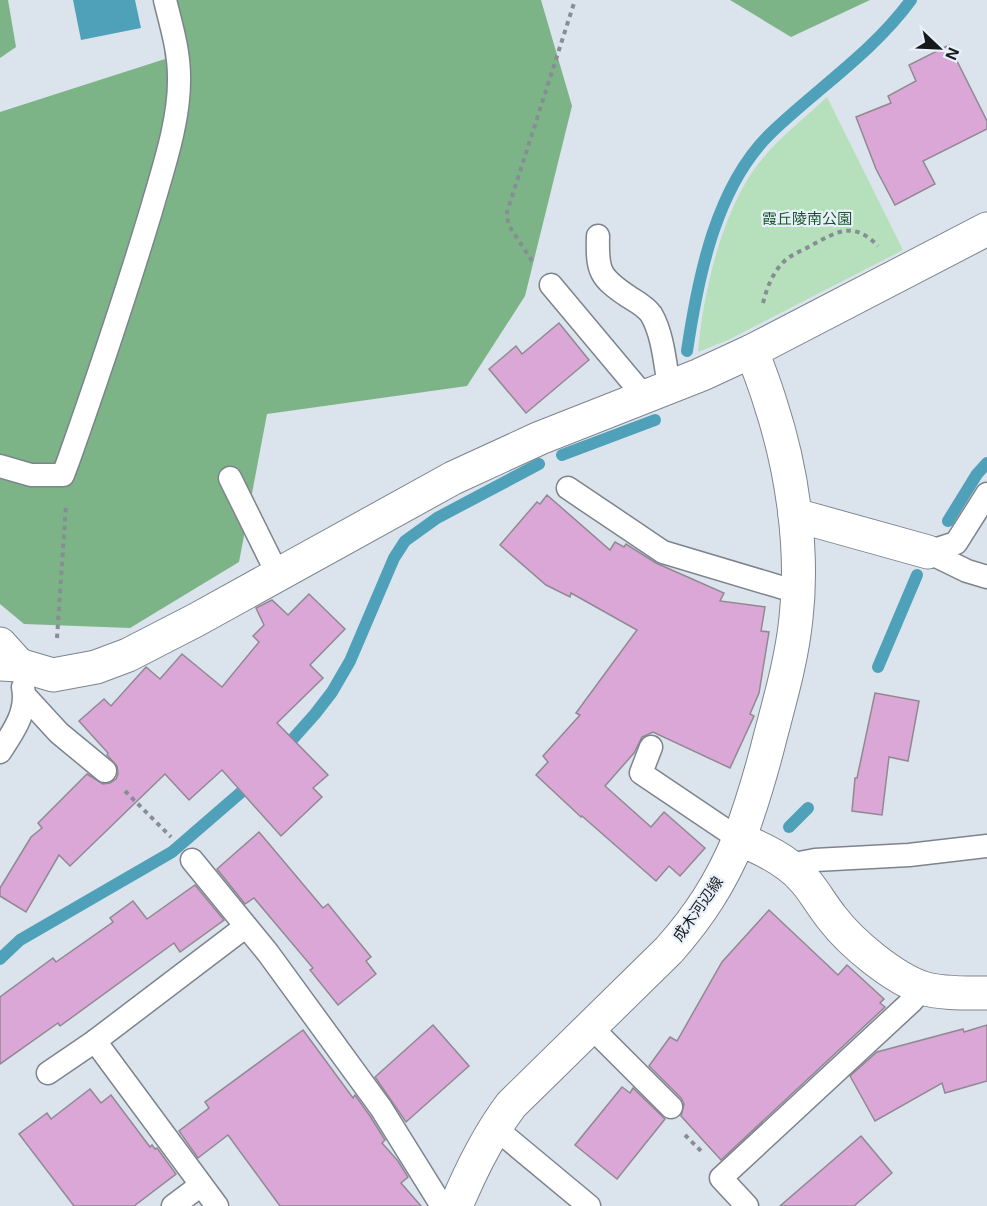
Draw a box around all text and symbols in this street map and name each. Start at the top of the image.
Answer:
north arrow [909,18,969,78]
text: N [942,45,962,62]
park label: 霞丘陵南公園 [762,210,852,227]
street label: 成木河辺線 [669,873,726,944]

